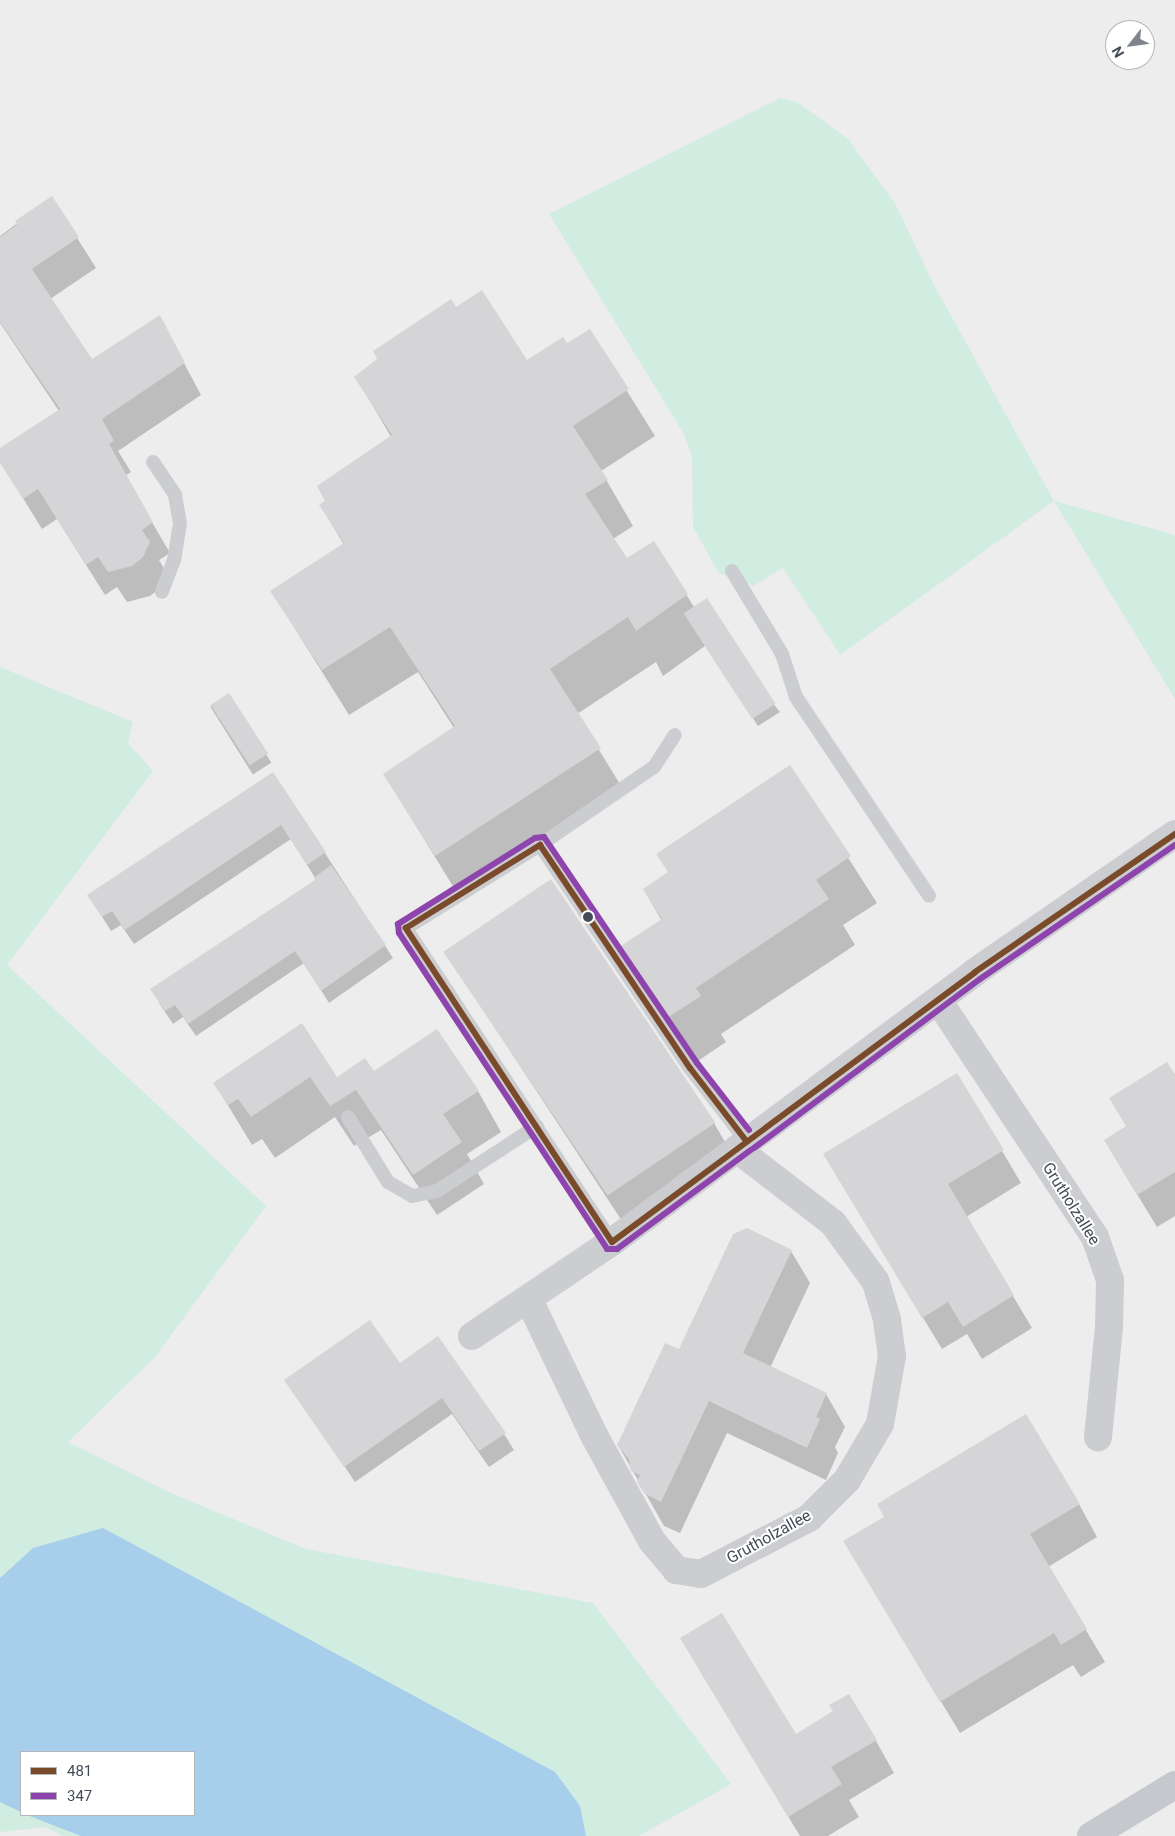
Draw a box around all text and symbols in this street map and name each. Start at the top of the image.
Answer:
north arrow [1105,20,1155,70]
text: N [1108,44,1127,60]
unlabelled marker [583,912,593,922]
street label: Grutholzallee [1038,1159,1104,1249]
street label: Grutholzallee [723,1506,815,1568]
legend [20,1751,195,1816]
text: 481 [67,1762,92,1780]
text: 347 [67,1787,92,1805]

